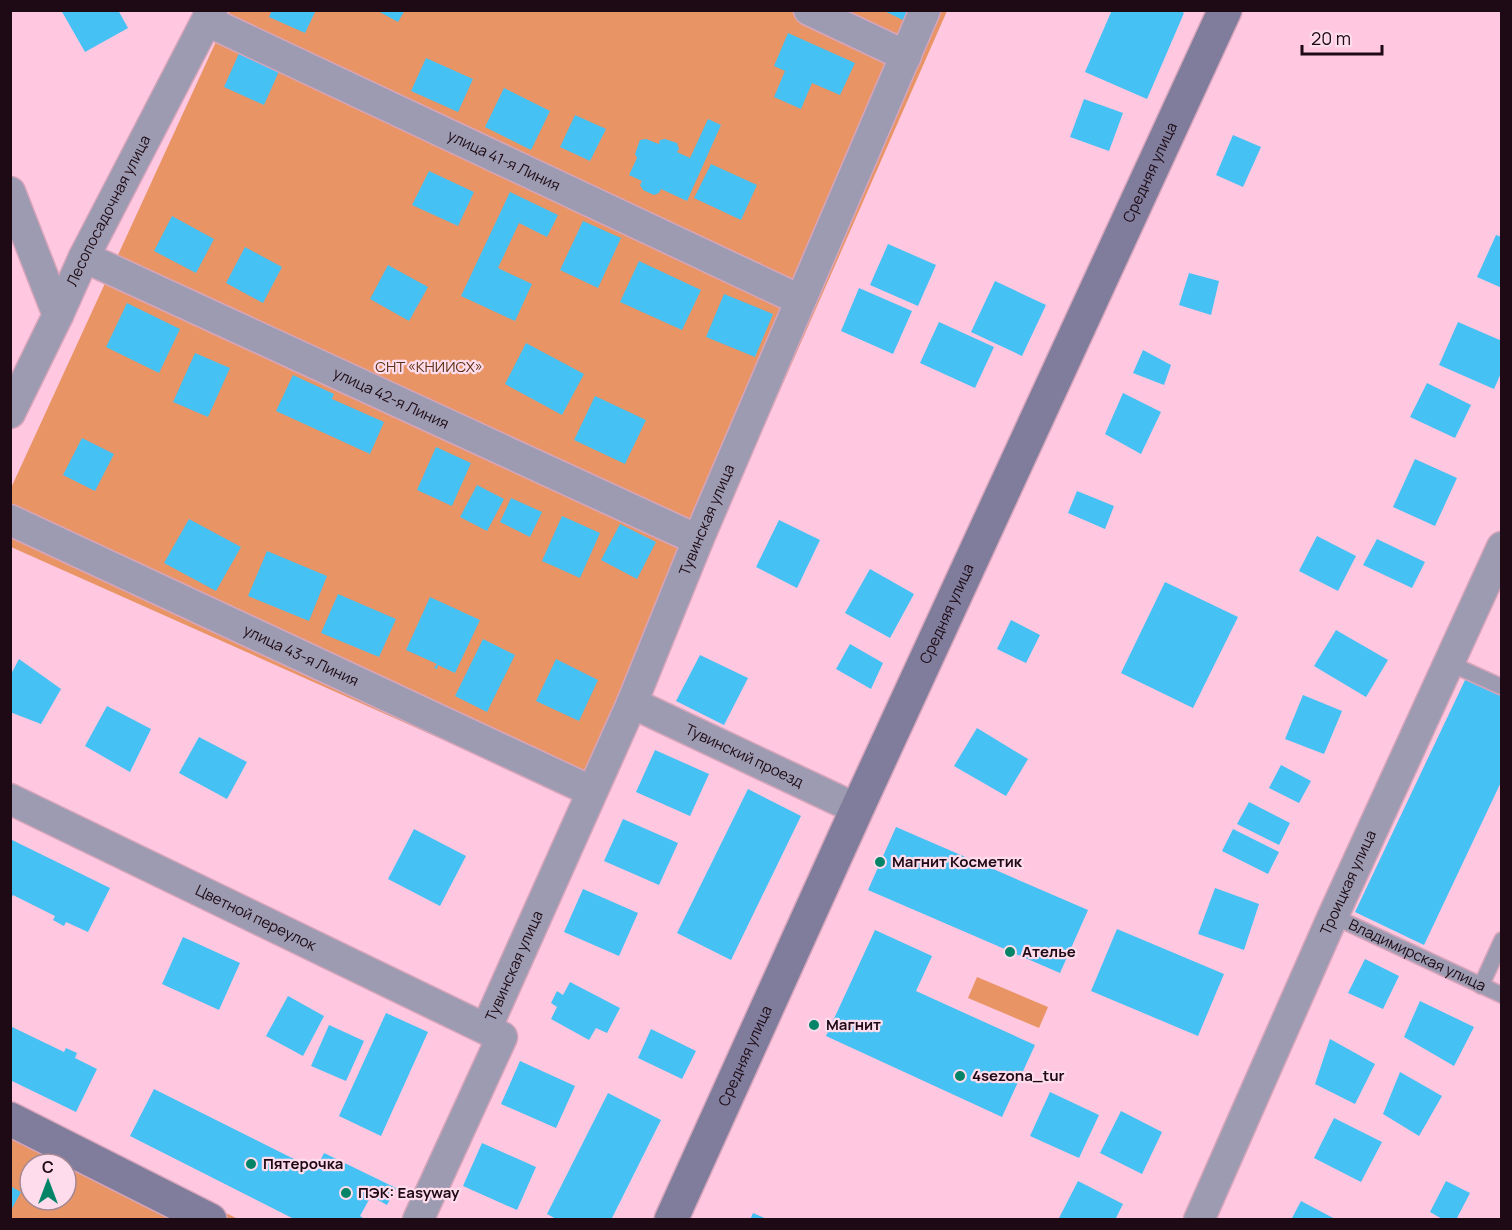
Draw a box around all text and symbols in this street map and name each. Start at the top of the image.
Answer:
scale bar [1302,18,1382,56]
text: 20 m [1311,26,1351,50]
street label: Средняя улица [1118,119,1182,226]
street label: улица 41-я Линия [444,125,564,196]
street label: Лесопосадочная улица [61,131,155,290]
park label: СНТ «КНИИСХ» [375,356,483,377]
street label: улица 42-я Линия [330,362,452,434]
street label: Тувинская улица [674,461,739,579]
street label: Средняя улица [914,560,979,667]
street label: улица 43-я Линия [240,619,362,691]
street label: Тувинский проезд [682,719,807,792]
street label: Троицкая улица [1315,826,1381,938]
place label: Магнит Косметик [892,851,1023,872]
marker: Магнит Косметик [873,855,887,869]
street label: Цветной переулок [192,879,320,956]
street label: Тувинская улица [480,907,548,1024]
street label: Владимирская улица [1345,914,1490,996]
place label: Ателье [1022,941,1076,962]
marker: Ателье [1003,945,1017,959]
street label: Средняя улица [713,1002,777,1109]
place label: Магнит [826,1014,881,1035]
marker: Магнит [807,1018,821,1032]
place label: 4sezona_tur [972,1065,1065,1086]
marker: 4sezona_tur [953,1069,967,1083]
north arrow [18,1152,78,1212]
place label: Пятерочка [263,1153,343,1174]
text: С [42,1156,54,1178]
marker: Пятерочка [244,1157,258,1171]
place label: ПЭК: Easyway [358,1182,460,1203]
marker: ПЭК: Easyway [339,1186,353,1200]

